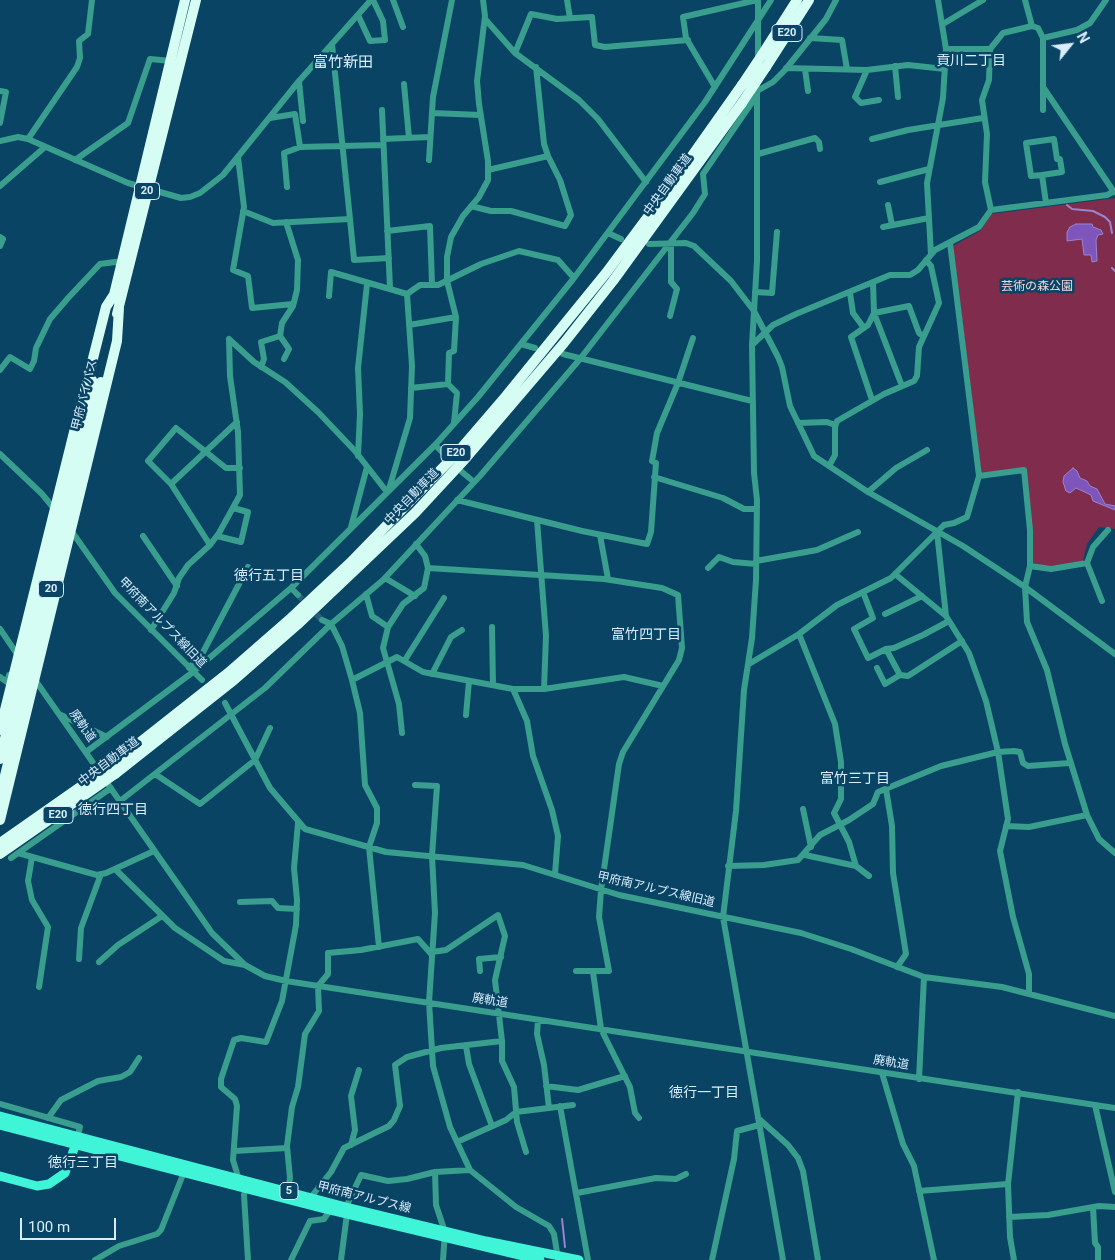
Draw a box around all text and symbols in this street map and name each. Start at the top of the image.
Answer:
north arrow [1045,20,1095,70]
road number: E20 [772,24,802,42]
text: N [1074,30,1093,46]
district label: 貢川二丁目 [936,53,1006,69]
district label: 富竹新田 [313,54,373,72]
street label: 中央自動車道 [641,152,695,218]
road number: 20 [134,182,160,200]
park label: 芸術の森公園 [1001,280,1073,294]
street label: 甲府バイパス [69,358,101,432]
road number: E20 [441,444,471,462]
street label: 中央自動車道 [382,466,442,528]
district label: 徳行五丁目 [234,568,304,584]
street label: 甲府南アルプス線旧道 [115,575,209,671]
road number: 20 [38,580,64,598]
district label: 富竹四丁目 [611,627,681,643]
street label: 廃軌道 [66,707,98,745]
street label: 中央自動車道 [76,735,142,789]
district label: 富竹三丁目 [820,771,890,787]
district label: 徳行四丁目 [78,802,148,818]
road number: E20 [43,806,73,824]
street label: 甲府南アルプス線旧道 [596,869,716,911]
street label: 廃軌道 [471,991,509,1011]
street label: 廃軌道 [872,1053,910,1073]
district label: 徳行一丁目 [669,1085,739,1101]
district label: 徳行三丁目 [48,1155,118,1171]
street label: 甲府南アルプス線 [316,1179,412,1217]
road number: 5 [280,1182,298,1200]
scale bar [22,1208,119,1240]
text: 100 m [28,1218,70,1236]

